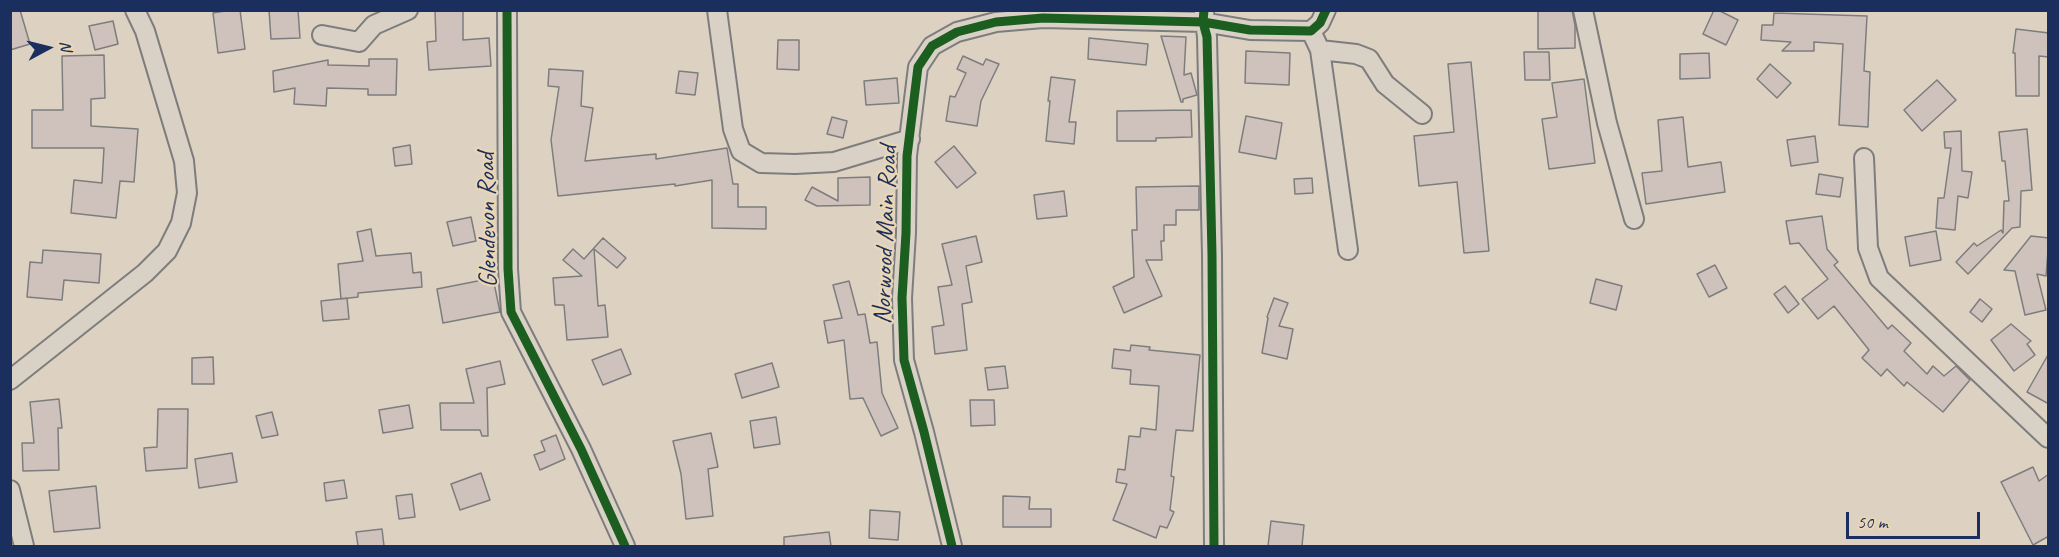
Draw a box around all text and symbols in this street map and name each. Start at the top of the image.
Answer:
north arrow [18,18,78,78]
text: N [55,40,76,52]
street label: Norwood Main Road [867,145,905,325]
street label: Glendevon Road [471,152,505,288]
scale bar [1849,500,1982,538]
text: 50 m [1857,511,1888,533]

